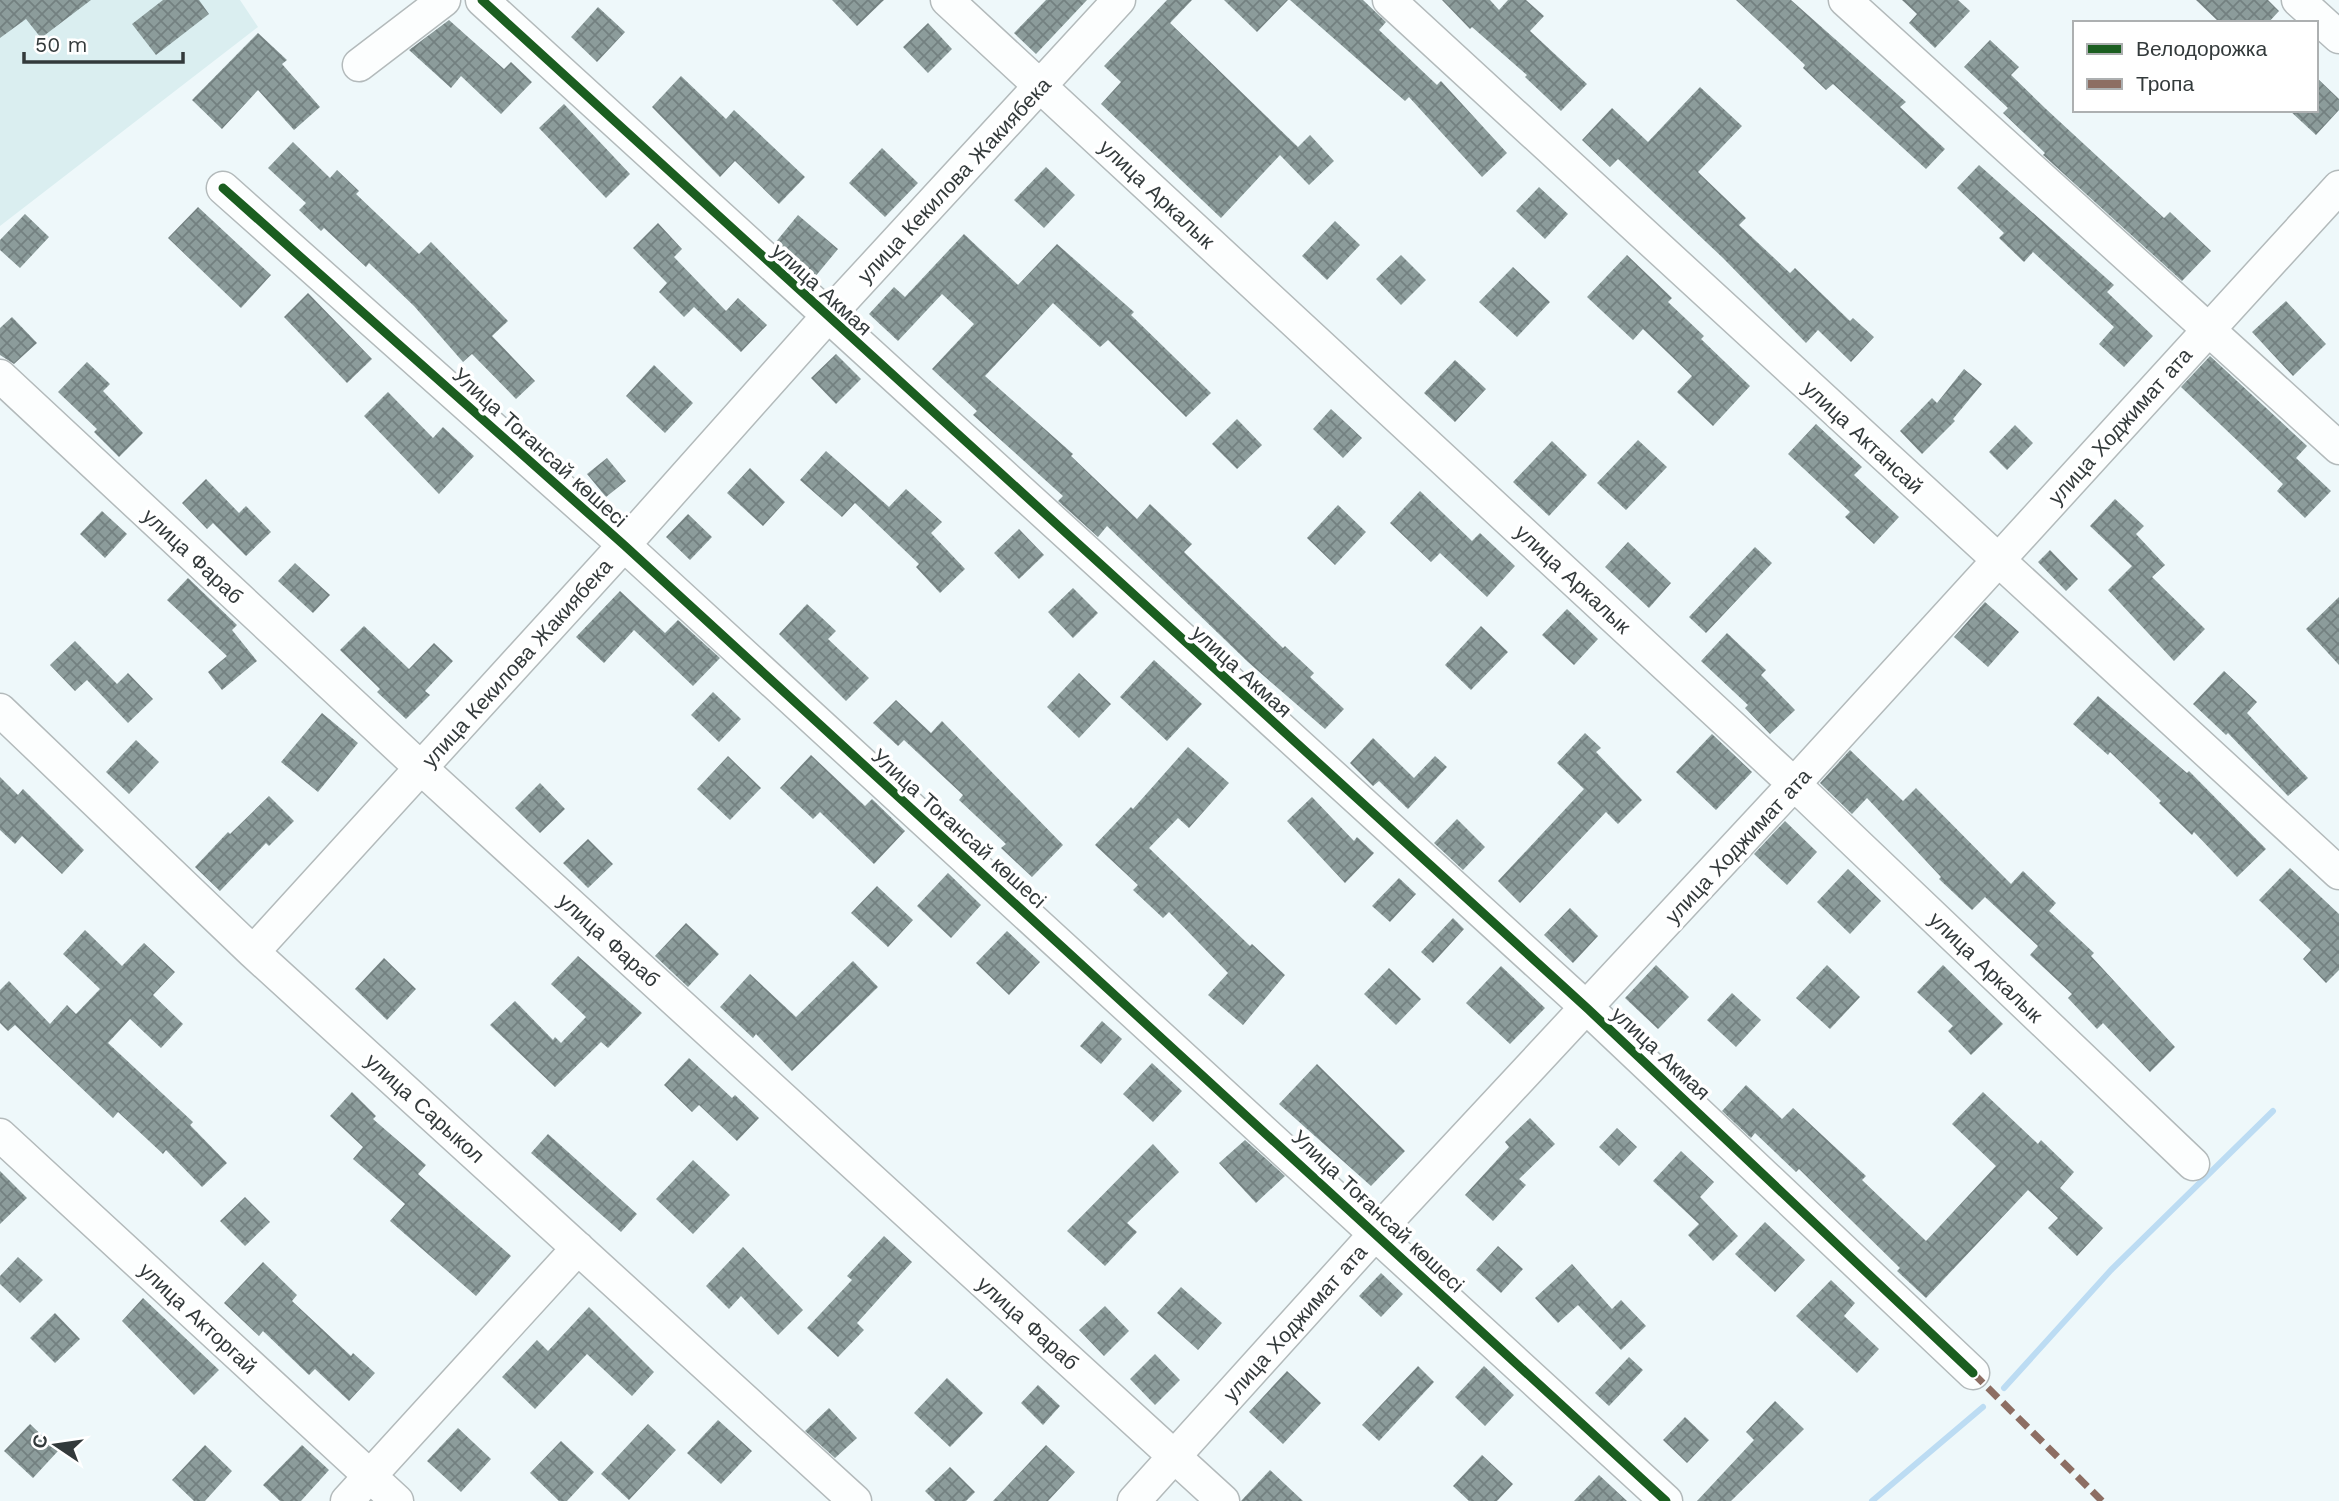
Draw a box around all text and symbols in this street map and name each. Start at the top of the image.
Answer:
scale bar [24,21,184,65]
legend [2073,21,2318,112]
text: 50 m [35,32,87,57]
text: Велодорожка [2136,36,2267,61]
text: Тропа [2136,71,2194,96]
street label: улица Кекилова Жакиябека [852,72,1056,288]
street label: улица Аркалык [1094,134,1220,254]
street label: улица Акмая [767,238,877,340]
street label: улица Ходжимат ата [2043,342,2197,510]
street label: Улица Тоғансай көшесі [448,362,632,532]
street label: улица Актансай [1798,375,1928,499]
street label: улица Фараб [138,503,248,609]
street label: улица Аркалык [1510,519,1636,639]
street label: улица Кекилова Жакиябека [417,553,618,772]
street label: улица Акмая [1187,620,1297,722]
street label: Улица Тоғансай көшесі [867,743,1051,913]
street label: улица Ходжимат ата [1660,763,1816,929]
street label: улица Фараб [553,888,665,992]
street label: улица Аркалык [1924,906,2049,1028]
street label: улица Акмая [1607,1001,1715,1105]
street label: улица Сарыкол [360,1048,490,1168]
street label: Улица Тоғансай көшесі [1287,1125,1469,1297]
street label: улица Ходжимат ата [1218,1239,1372,1407]
street label: улица Акторгай [134,1257,262,1379]
street label: улица Фараб [972,1271,1084,1375]
north arrow [21,1410,91,1480]
text: С [27,1432,53,1451]

